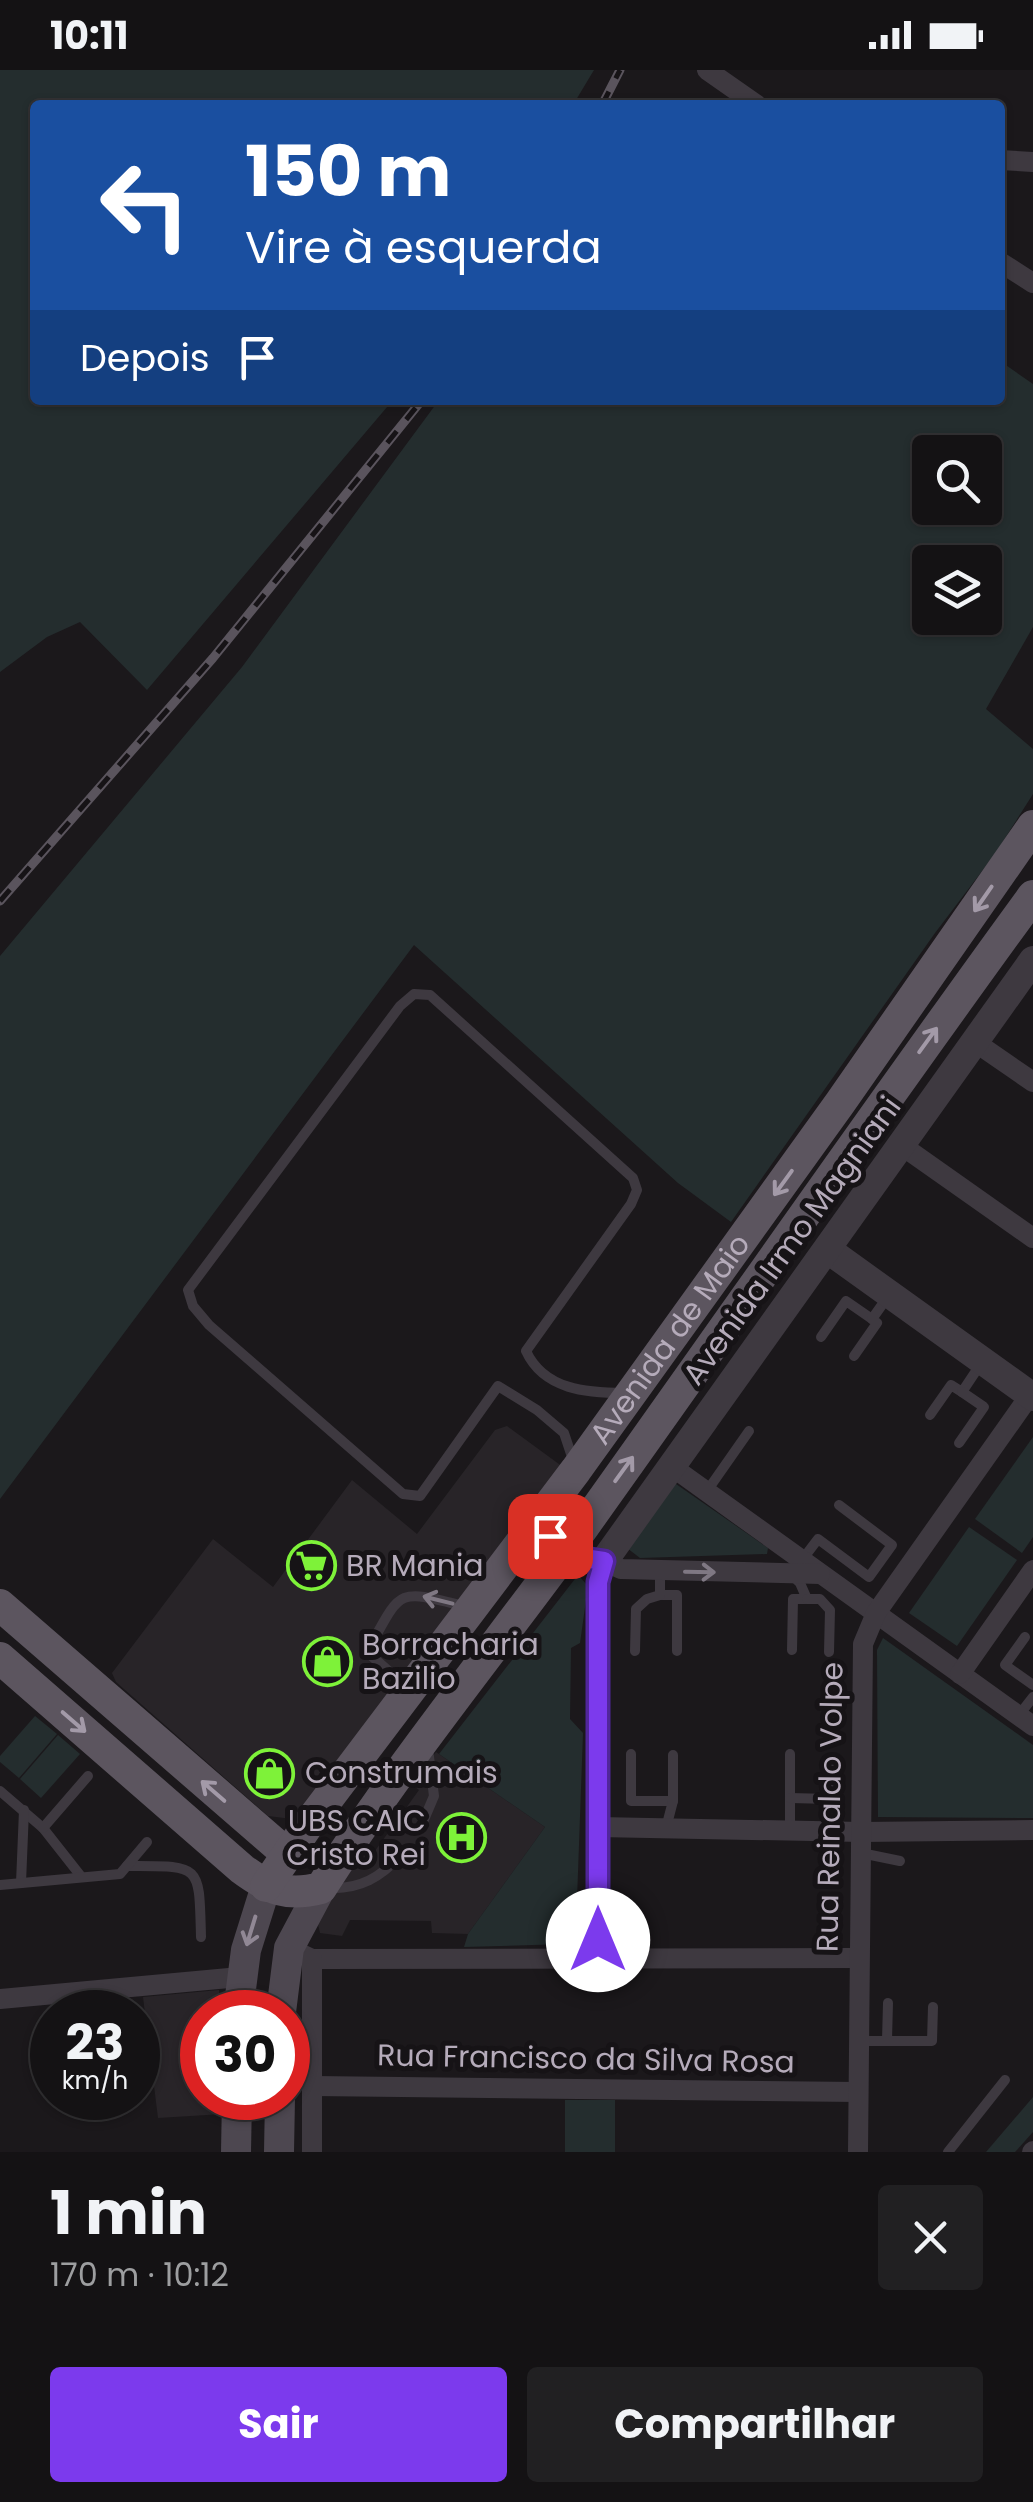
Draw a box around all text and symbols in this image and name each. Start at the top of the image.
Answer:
text: 10:11 [50,9,128,62]
text: 150 m [245,122,451,221]
icon: left [80,140,210,270]
text: Vire à esquerda [245,216,602,279]
icon: arrive [230,330,285,385]
text: Depois [80,331,210,384]
map controls [912,435,1002,635]
button: search [912,435,1002,525]
button: layers [912,545,1002,635]
one-way arrow [973,885,994,913]
one-way arrow [917,1027,938,1054]
street label: Avenida Irmo Magniani [672,1088,911,1394]
one-way arrow [773,1168,794,1196]
street label: Avenida de Maio [579,1225,760,1453]
one-way arrow [613,1456,634,1483]
pin [508,1494,593,1579]
icon: arrive [523,1509,578,1564]
supermarket icon: BR Mania [285,1540,337,1592]
place label: BR Mania [346,1544,484,1587]
one-way arrow [683,1562,715,1581]
one-way arrow [423,1589,454,1608]
place label: Borracharia Bazilio [362,1623,539,1700]
shop icon: Borracharia Bazilio [301,1636,353,1688]
street label: Rua Reinaldo Volpe [805,1662,854,1952]
one-way arrow [60,1710,86,1732]
shop icon: Construmais [244,1747,296,1799]
place label: Construmais [305,1751,498,1794]
one-way arrow [200,1781,226,1803]
place label: UBS CAIC Cristo Rei [286,1799,426,1876]
hospital icon: UBS CAIC Cristo Rei [435,1812,487,1864]
position arrow [546,1888,650,1992]
one-way arrow [241,1915,259,1946]
speed limit sign: 30 [180,1990,310,2120]
text: 23 [66,2007,124,2078]
street label: Rua Francisco da Silva Rosa [377,2033,795,2084]
text: km/h [62,2063,128,2098]
text: 1 min [50,2171,207,2255]
button: close [878,2185,983,2290]
text: 170 m · 10:12 [50,2252,229,2297]
button: Sair [50,2367,507,2482]
button: Compartilhar [527,2367,983,2482]

